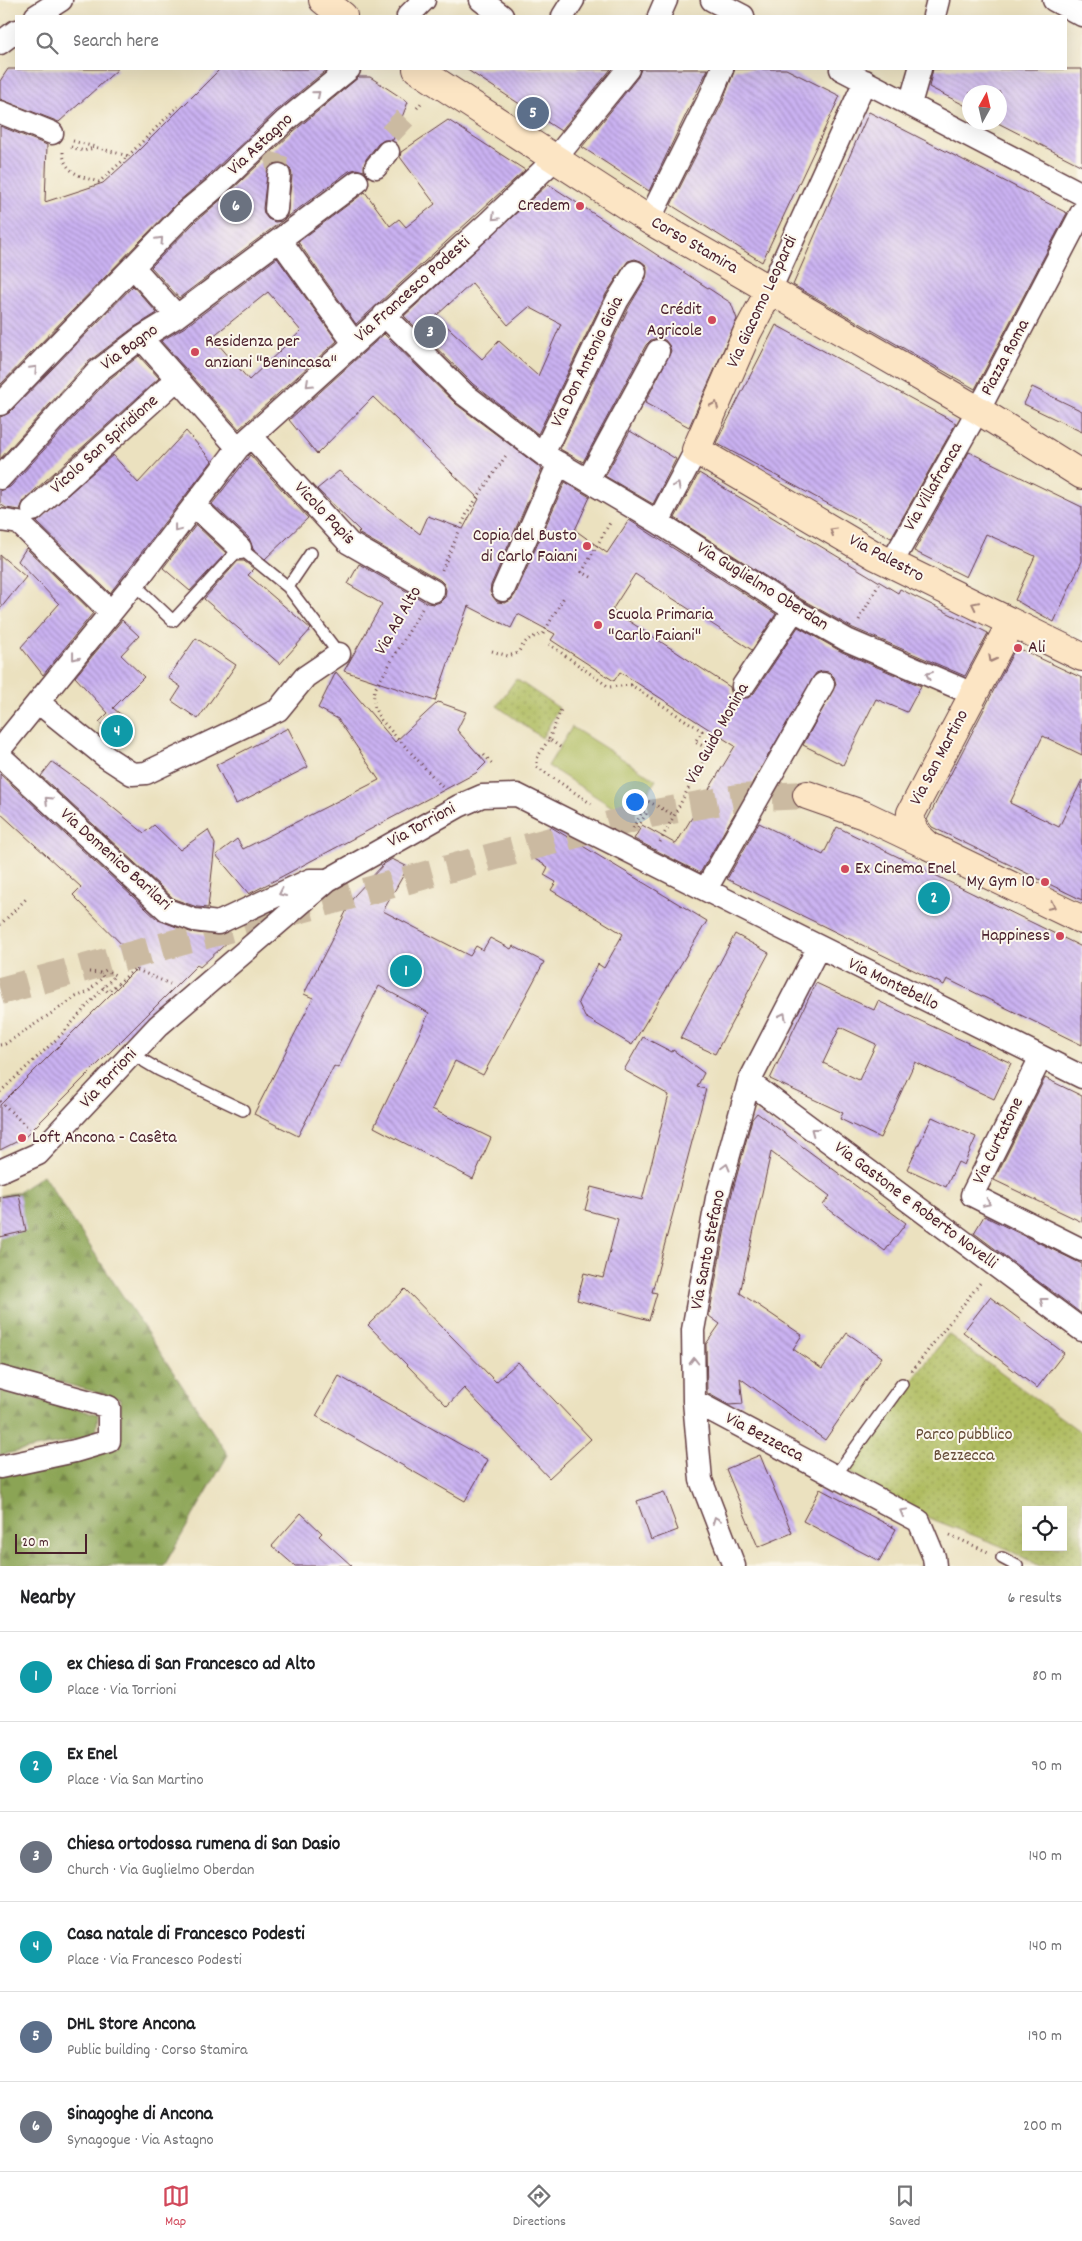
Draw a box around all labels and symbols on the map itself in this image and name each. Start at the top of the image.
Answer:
north arrow [962,85,1007,130]
one-way arrow [312,91,321,100]
pin: 5 [517,94,549,132]
street label: Via Astagno [223,108,299,182]
pin: 6 [220,187,252,225]
place label: Credem [518,194,570,219]
marker: Credem [574,200,586,212]
one-way arrow [491,211,500,220]
street label: Corso Stamira [646,211,743,281]
street label: Via Francesco Podesti [350,231,476,349]
street label: Via Giacomo Leopardi [721,232,805,372]
one-way arrow [154,237,163,246]
street label: Via Don Antonio Gioia [545,292,631,432]
place label: Crédit Agricole [647,298,702,344]
pin: 3 [414,313,446,351]
marker: Crédit Agricole [706,314,718,326]
street label: Piazza Roma [975,315,1037,401]
street label: Via Bagno [96,319,164,377]
place label: Residenza per anziani "Benincasa" [205,330,337,376]
marker: Residenza per anziani "Benincasa" [189,346,201,358]
one-way arrow [28,366,37,375]
one-way arrow [306,378,315,387]
street label: Vicolo San Spiridione [45,390,165,500]
one-way arrow [709,401,720,410]
street label: Via Villafranca [898,437,970,536]
street label: Vicolo Papis [287,477,361,551]
one-way arrow [671,482,681,491]
one-way arrow [174,523,182,532]
place label: Copia del Busto di Carlo Faiani [473,524,577,570]
one-way arrow [830,528,839,538]
street label: Via Palestro [844,529,928,589]
street label: Via Guglielmo Oberdan [691,536,833,638]
marker: Copia del Busto di Carlo Faiani [581,540,593,552]
street label: Via Ad Alto [369,582,429,660]
one-way arrow [971,601,980,612]
place label: Scuola Primaria "Carlo Faiani" [608,603,714,649]
marker: Scuola Primaria "Carlo Faiani" [592,619,604,631]
place label: Ali [1028,636,1045,661]
marker: Ali [1012,642,1024,654]
one-way arrow [72,651,81,660]
one-way arrow [988,653,998,662]
one-way arrow [925,671,934,681]
street label: Via Guido Monina [680,678,756,789]
street label: Via San Martino [904,706,976,810]
pin: 4 [101,712,133,750]
your location [622,789,648,815]
one-way arrow [44,797,53,806]
street label: Via Torrioni [383,797,461,855]
street label: Via Domenico Barilari [54,803,176,917]
place label: Ex Cinema Enel [855,857,957,882]
marker: Ex Cinema Enel [839,863,851,875]
place label: My Gym 10 [966,870,1035,895]
marker: My Gym 10 [1039,876,1051,888]
pin: 2 [918,879,950,917]
one-way arrow [278,887,287,898]
one-way arrow [1047,899,1056,910]
place label: Happiness [981,924,1050,949]
marker: Happiness [1054,930,1066,942]
pin: 1 [390,952,422,990]
street label: Via Montebello [843,952,943,1018]
one-way arrow [777,1012,787,1021]
street label: Via Torrioni [74,1043,144,1115]
street label: Via Curtatone [967,1093,1031,1189]
place label: Loft Ancona - Casêta [32,1126,177,1151]
one-way arrow [810,1128,820,1137]
marker: Loft Ancona - Casêta [16,1132,28,1144]
street label: Via Gastone e Roberto Novelli [828,1136,1002,1276]
one-way arrow [720,1163,730,1171]
street label: Via Santo Stefano [685,1188,733,1312]
one-way arrow [982,1197,991,1207]
one-way arrow [1040,1298,1049,1306]
one-way arrow [689,1357,699,1364]
street label: Via Bezzecca [720,1407,808,1469]
park label: Parco pubblico Bezzecca [915,1423,1013,1469]
one-way arrow [900,1508,909,1518]
one-way arrow [712,1517,722,1525]
scale bar [15,1531,88,1554]

